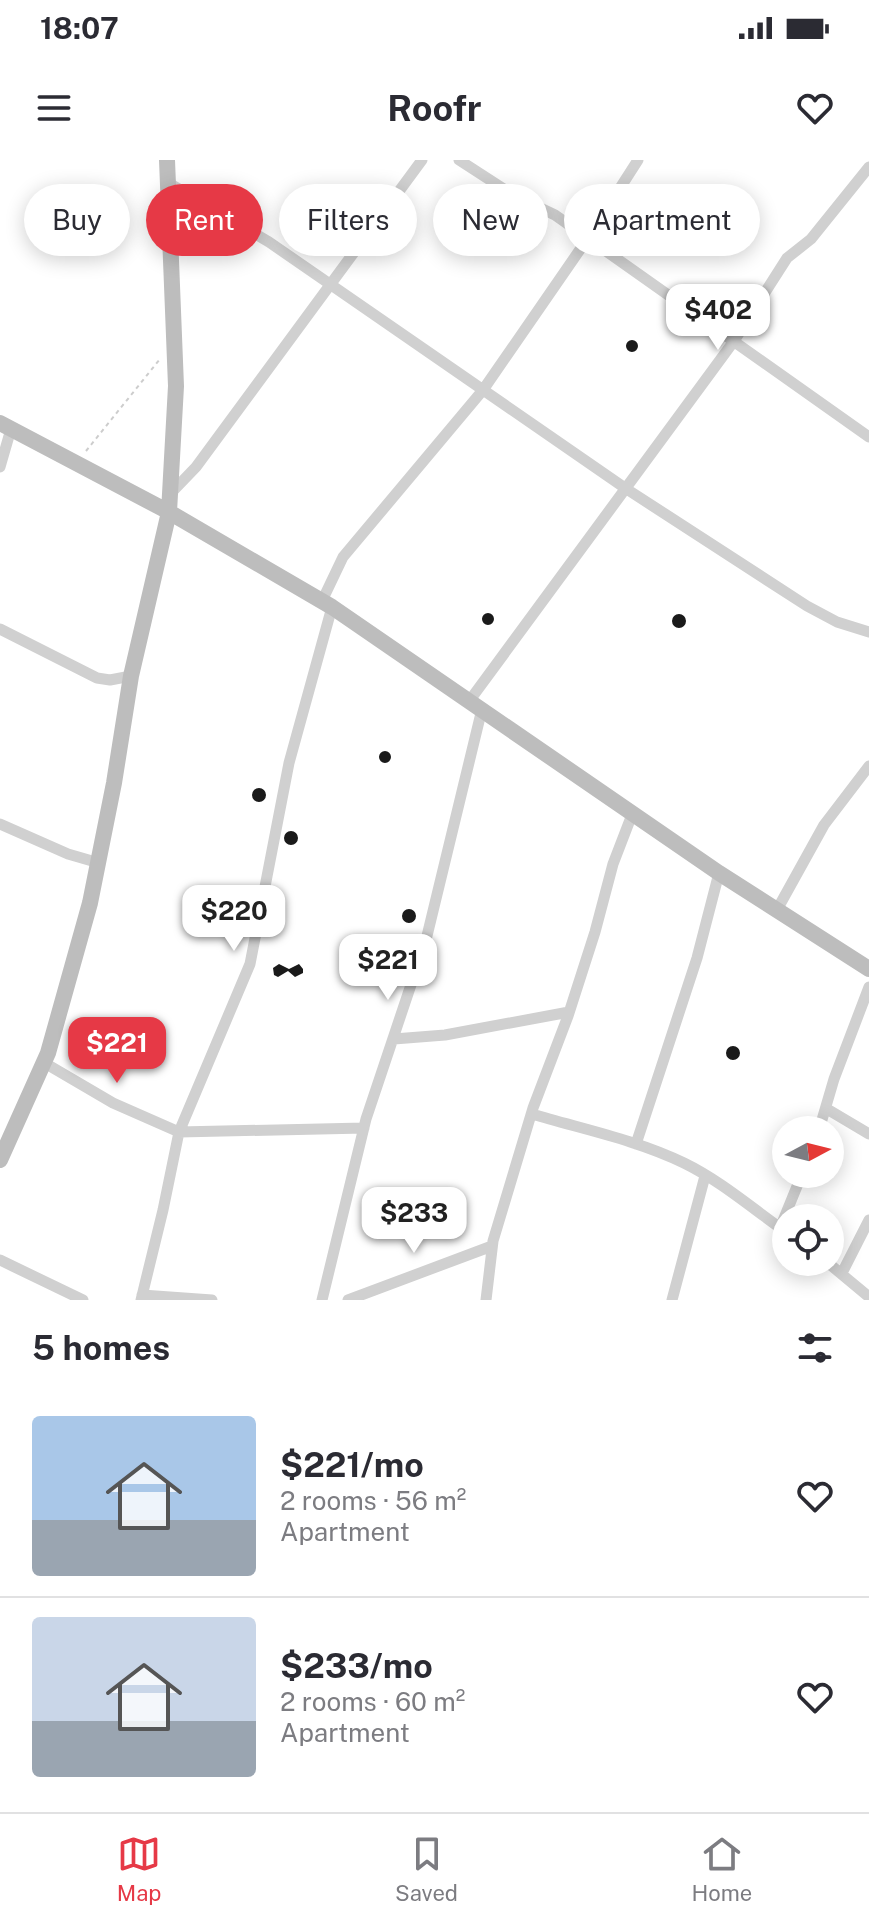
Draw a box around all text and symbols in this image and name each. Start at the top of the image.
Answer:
text: 18:07 [40,10,119,46]
icon: menu [32,86,76,130]
icon: heart [793,86,837,130]
text: Roofr [387,87,482,129]
chip: Buy [24,184,130,256]
chip: Rent [146,184,263,256]
chip: Filters [279,184,417,256]
chip: New [433,184,548,256]
chip: Apartment [564,184,760,256]
pin: $402 [671,284,765,352]
text: $402 [684,294,752,325]
pin: $220 [187,885,281,953]
text: $220 [200,895,268,926]
pin: $221 [341,934,435,1002]
text: $221 [357,944,419,975]
pin: $221 [70,1017,164,1085]
text: $221 [86,1027,148,1058]
north arrow [772,1116,844,1188]
map controls [772,1116,844,1276]
pin: $233 [367,1187,461,1255]
text: $233 [380,1197,448,1228]
button: locate [772,1204,844,1276]
icon: filters [793,1326,837,1370]
text: 5 homes [32,1328,170,1368]
text: $221/mo [280,1445,424,1485]
icon: home [96,1448,192,1544]
icon: heart [793,1474,837,1518]
text: 2 rooms · 56 m² [280,1485,466,1516]
text: Apartment [280,1516,410,1547]
text: $233/mo [280,1646,433,1686]
icon: home [96,1649,192,1745]
icon: heart [793,1675,837,1719]
text: 2 rooms · 60 m² [280,1686,465,1717]
text: Apartment [280,1717,410,1748]
tab: Map [117,1832,161,1906]
tab: Saved [395,1832,458,1906]
tab: Home [692,1832,752,1906]

